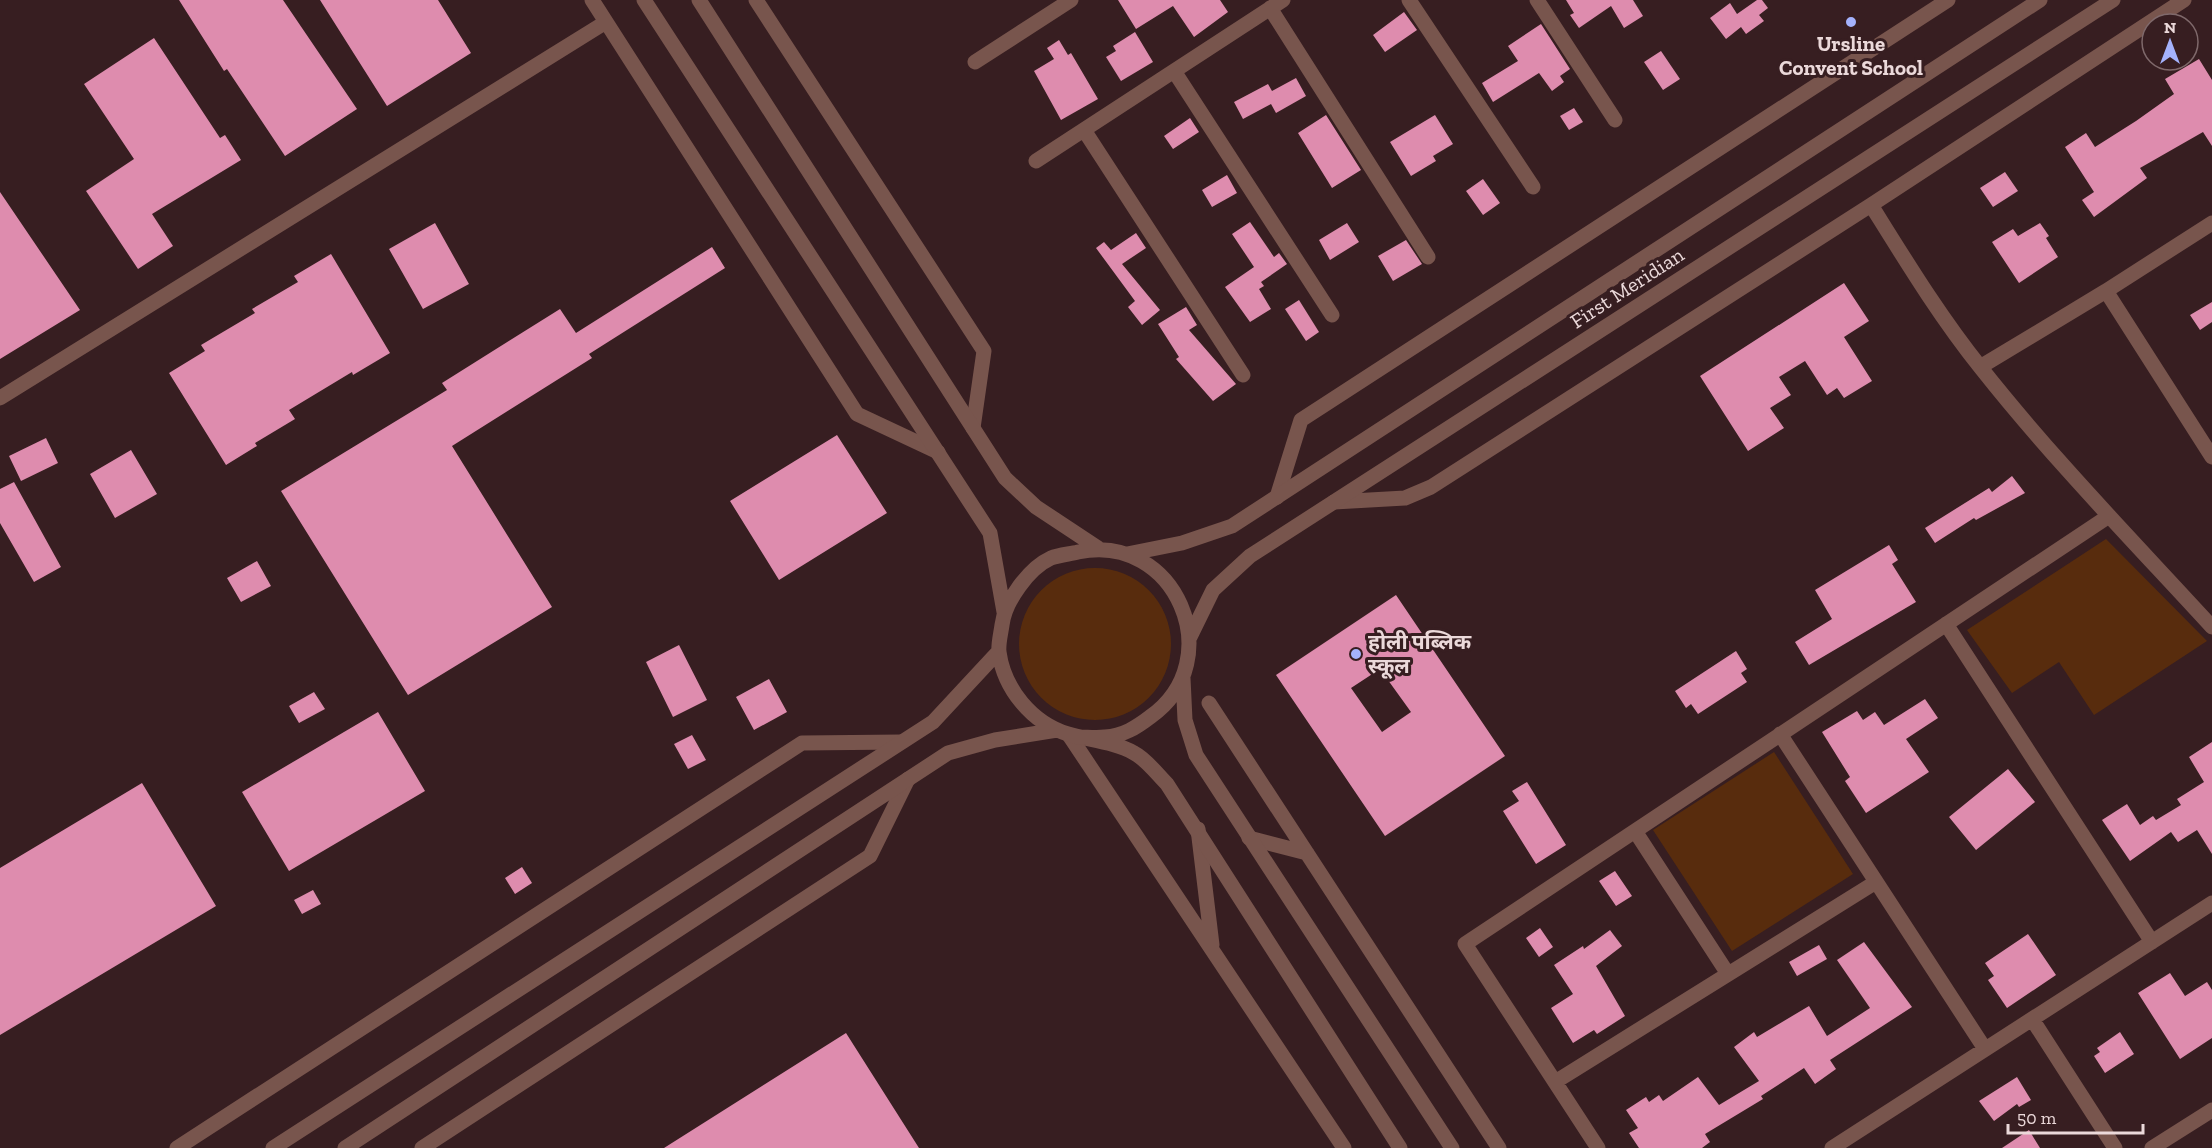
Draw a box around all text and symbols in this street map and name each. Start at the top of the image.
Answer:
north arrow [2140,12,2200,72]
marker: Ursline Convent School [1844,15,1858,29]
text: N [2164,18,2176,37]
place label: Ursline Convent School [1779,31,1923,80]
street label: First Meridian [1565,242,1688,334]
place label: होली पब्लिक स्कूल [1368,629,1472,679]
marker: होली पब्लिक स्कूल [1349,647,1363,661]
scale bar [2008,1097,2143,1135]
text: 50 m [2017,1107,2057,1129]

